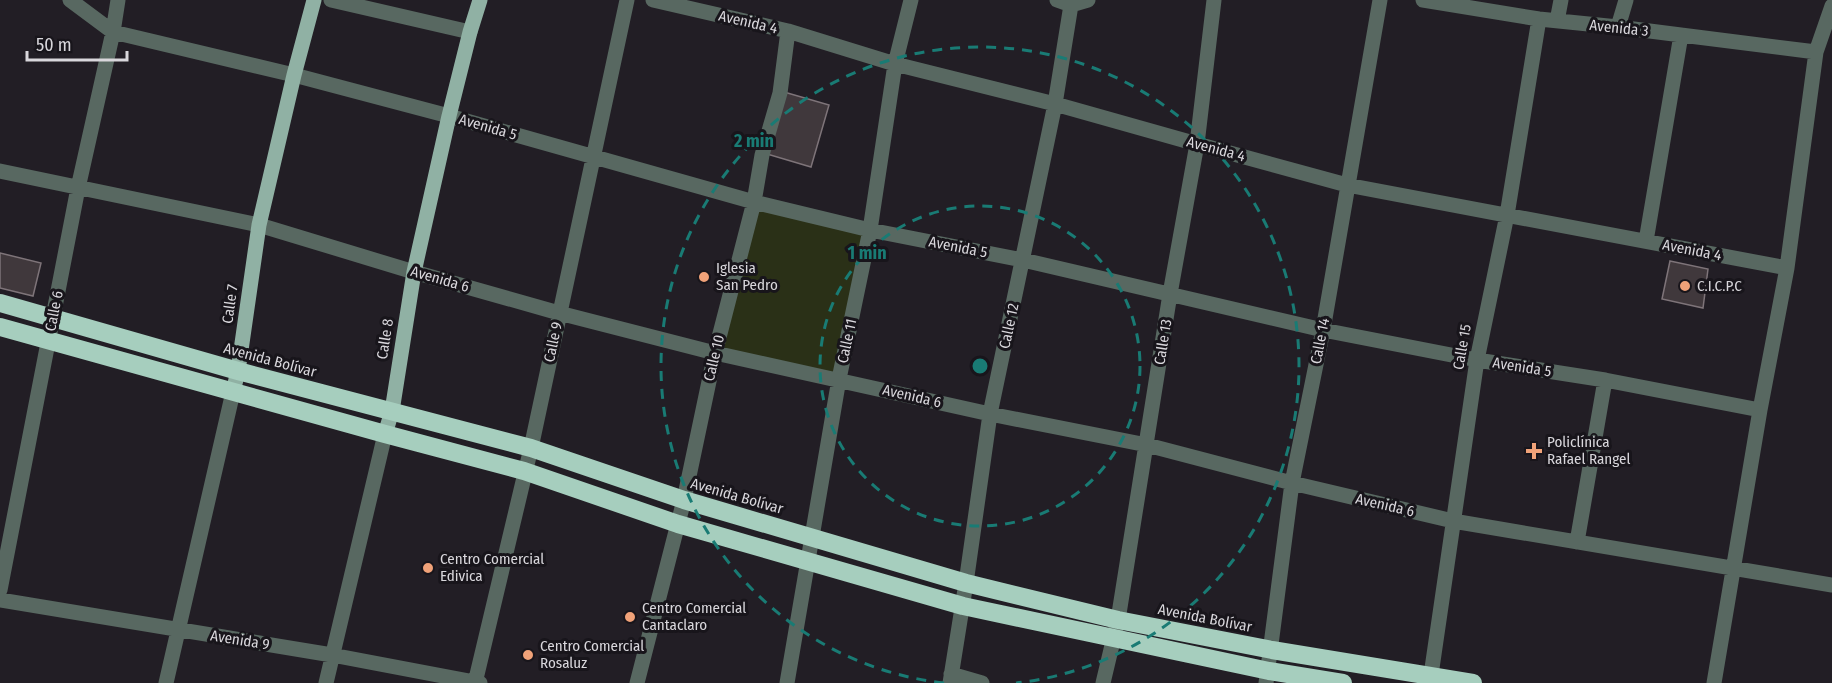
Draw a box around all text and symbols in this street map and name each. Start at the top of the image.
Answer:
street label: Avenida 4 [717,7,779,37]
street label: Avenida 3 [1589,16,1650,40]
scale bar [27,24,128,62]
text: 50 m [36,34,72,56]
street label: Avenida 5 [457,110,519,144]
text: 2 min [733,130,774,152]
street label: Avenida 4 [1185,133,1247,165]
street label: Avenida 5 [927,232,989,262]
street label: Avenida 4 [1661,235,1723,265]
text: 1 min [847,242,887,264]
place label: Iglesia San Pedro [716,259,778,294]
street label: Avenida 6 [409,262,471,296]
marker: Iglesia San Pedro [697,270,711,284]
place label: C.I.C.P.C [1697,277,1742,295]
marker: C.I.C.P.C [1678,279,1692,293]
street label: Calle 7 [218,283,242,325]
street label: Calle 6 [41,289,67,333]
street label: Calle 12 [995,301,1023,350]
street label: Calle 14 [1307,316,1333,366]
street label: Calle 8 [373,317,397,361]
street label: Calle 11 [834,317,860,365]
street label: Calle 13 [1151,318,1176,366]
street label: Calle 9 [540,320,566,364]
street label: Calle 15 [1449,323,1475,371]
street label: Calle 10 [700,333,728,383]
street label: Avenida Bolívar [222,339,319,381]
street label: Avenida 5 [1491,353,1553,381]
centre of rings [970,356,990,376]
street label: Avenida 6 [881,380,943,412]
place label: Policlínica Rafael Rangel [1547,433,1630,468]
marker: Policlínica Rafael Rangel [1525,442,1543,460]
street label: Avenida Bolívar [689,474,786,518]
street label: Avenida 6 [1354,489,1416,521]
place label: Centro Comercial Edivica [440,550,544,585]
marker: Centro Comercial Edivica [421,561,435,575]
place label: Centro Comercial Cantaclaro [642,599,746,634]
street label: Avenida Bolívar [1156,600,1254,636]
marker: Centro Comercial Cantaclaro [623,610,637,624]
street label: Avenida 9 [209,626,271,654]
place label: Centro Comercial Rosaluz [540,637,644,672]
marker: Centro Comercial Rosaluz [521,648,535,662]

